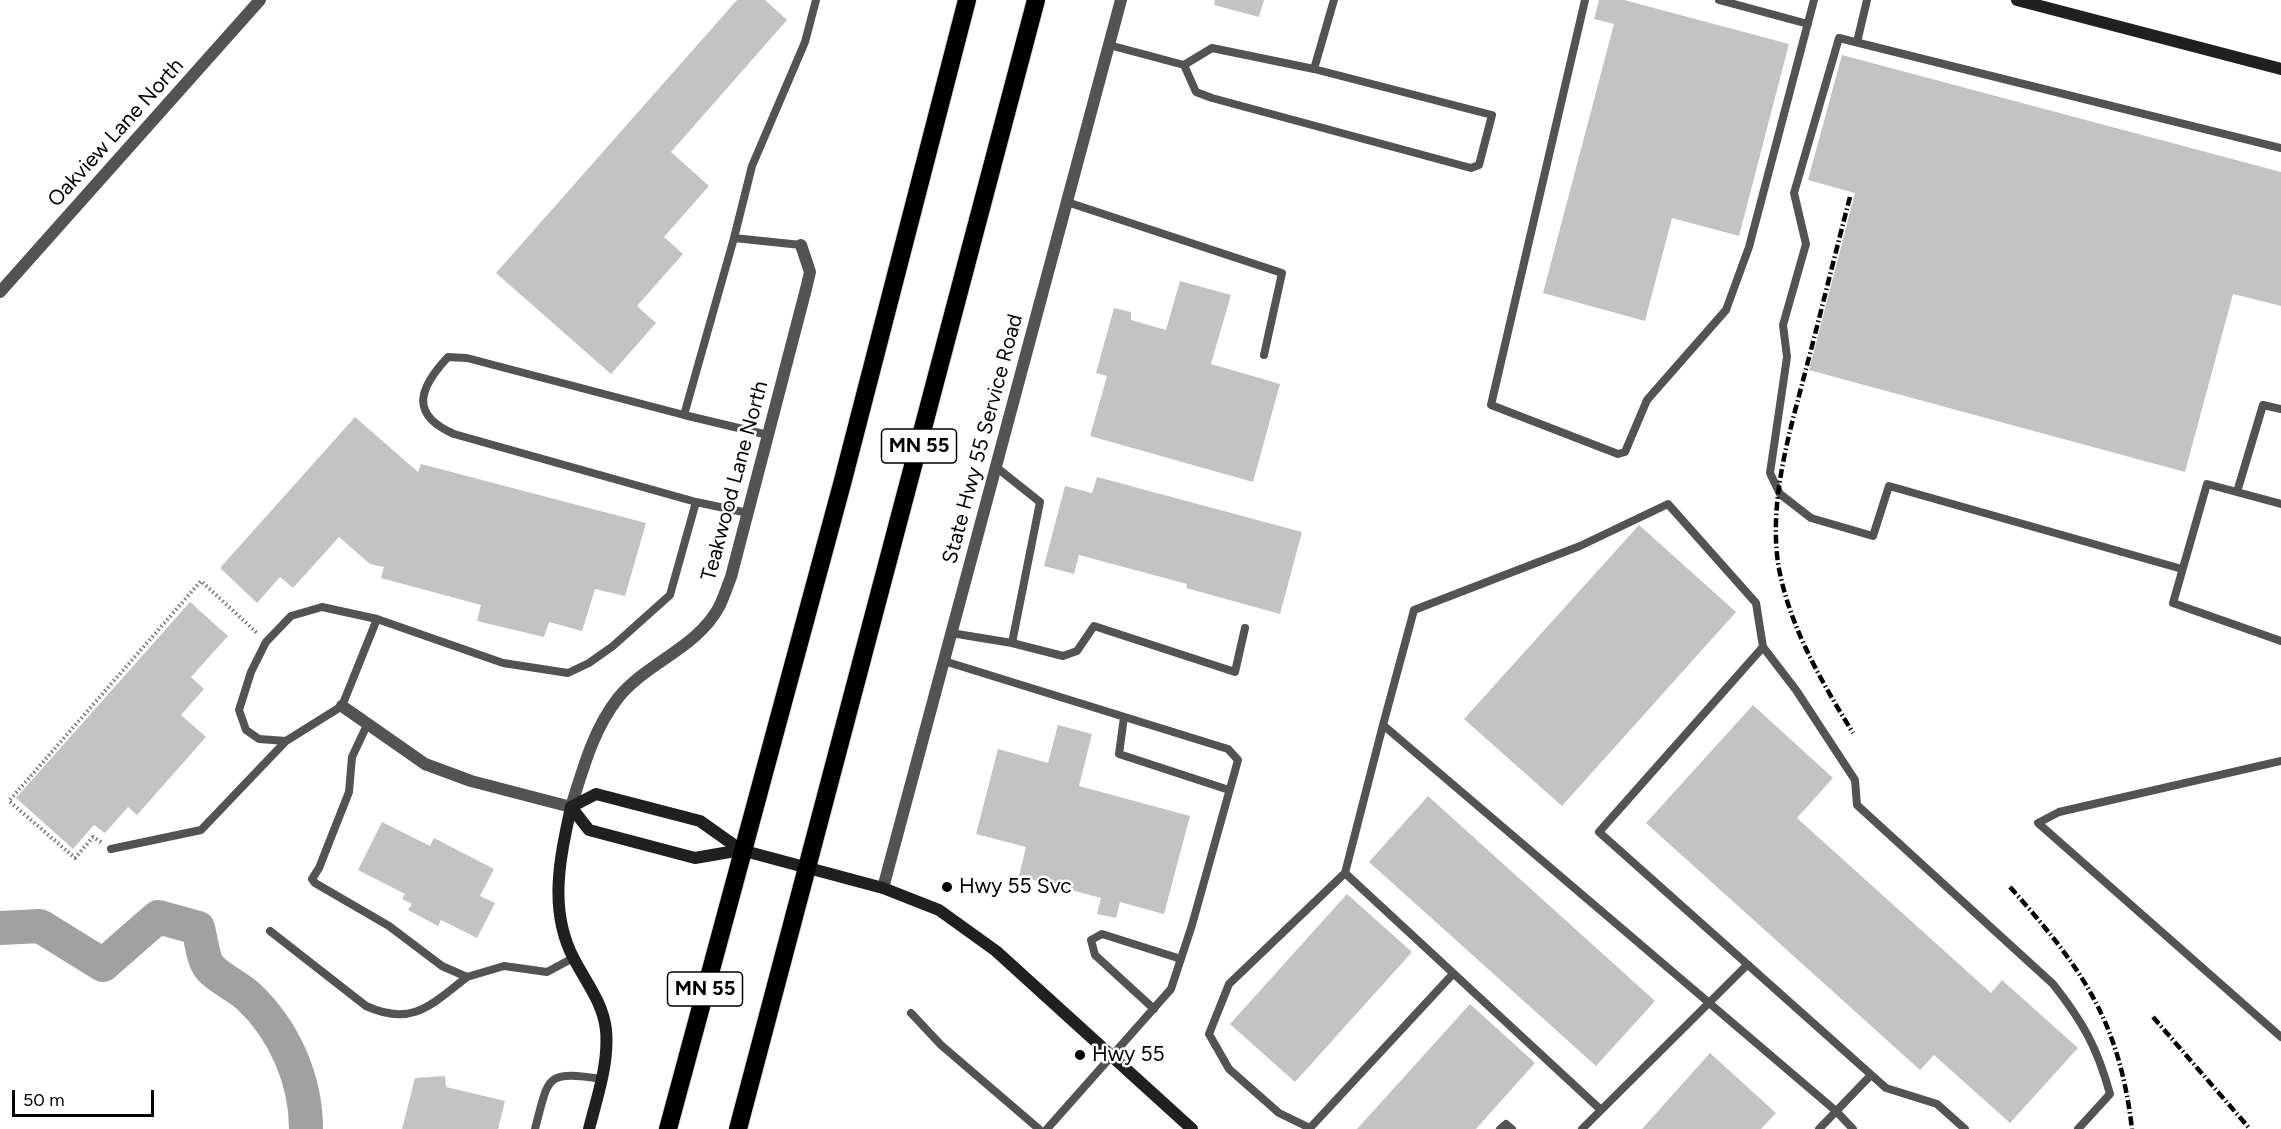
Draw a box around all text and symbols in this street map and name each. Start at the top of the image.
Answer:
street label: Oakview Lane North [43,54,189,212]
street label: State Hwy 55 Service Road [938,311,1028,567]
street label: Teakwood Lane North [696,378,774,584]
road number: MN 55 [882,429,956,463]
place label: Hwy 55 Svc [959,874,1072,900]
marker: Hwy 55 Svc [940,880,954,894]
road number: MN 55 [668,972,742,1006]
place label: Hwy 55 [1092,1042,1165,1068]
marker: Hwy 55 [1073,1048,1087,1062]
scale bar [15,1078,158,1116]
text: 50 m [23,1089,65,1111]

